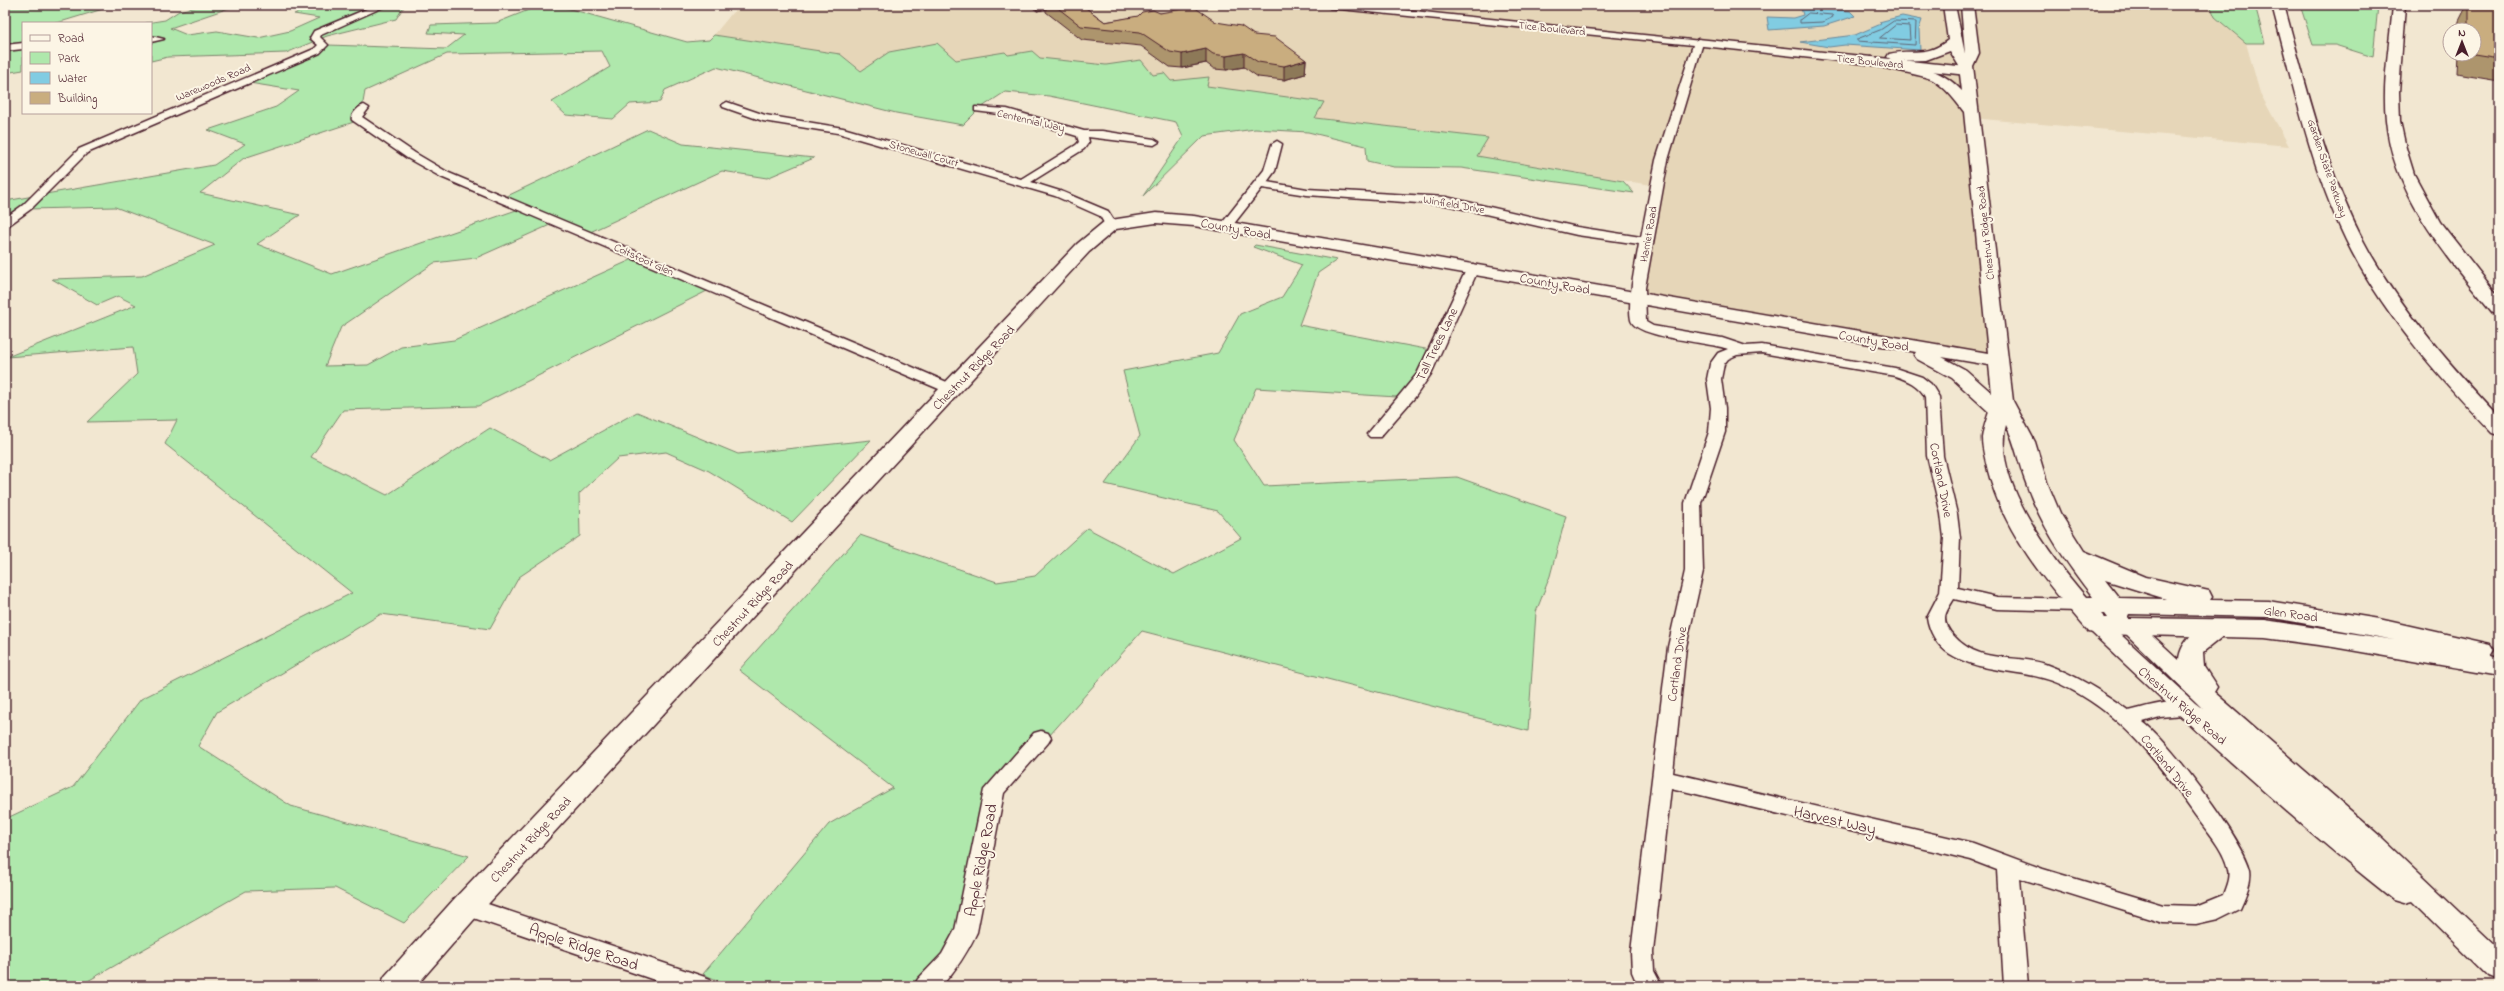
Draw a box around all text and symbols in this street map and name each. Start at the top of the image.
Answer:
street label: Tice Boulevard [1518,18,1586,40]
legend [22,22,152,114]
north arrow [2442,22,2482,62]
text: N [2458,25,2466,41]
text: Road [58,30,84,48]
text: Park [58,50,80,68]
street label: Tice Boulevard [1836,51,1904,73]
street label: Warewoods Road [174,60,253,106]
text: Water [58,70,87,88]
text: Building [57,90,97,109]
street label: Centennial Way [995,105,1066,138]
street label: Garden State Parkway [2302,117,2351,220]
street label: Stonewall Court [887,136,961,172]
street label: Chestnut Ridge Road [1973,185,2000,281]
street label: Winfield Drive [1422,192,1486,218]
street label: Harriet Road [1636,205,1662,263]
street label: County Road [1199,214,1273,246]
street label: Coltsfoot Glen [611,240,676,280]
street label: County Road [1518,269,1592,301]
street label: Tall Trees Lane [1411,305,1463,384]
street label: Chestnut Ridge Road [928,321,1021,415]
street label: County Road [1837,326,1911,358]
street label: Cortland Drive [1924,441,1957,519]
street label: Chestnut Ridge Road [708,556,799,652]
street label: Glen Road [2263,601,2320,628]
street label: Cortland Drive [1663,625,1692,703]
street label: Chestnut Ridge Road [2133,662,2231,751]
street label: Cortland Drive [2136,731,2198,801]
street label: Chestnut Ridge Road [486,792,577,888]
street label: Harvest Way [1791,800,1878,842]
street label: Apple Ridge Road [959,802,1005,919]
street label: Apple Ridge Road [525,918,641,978]

